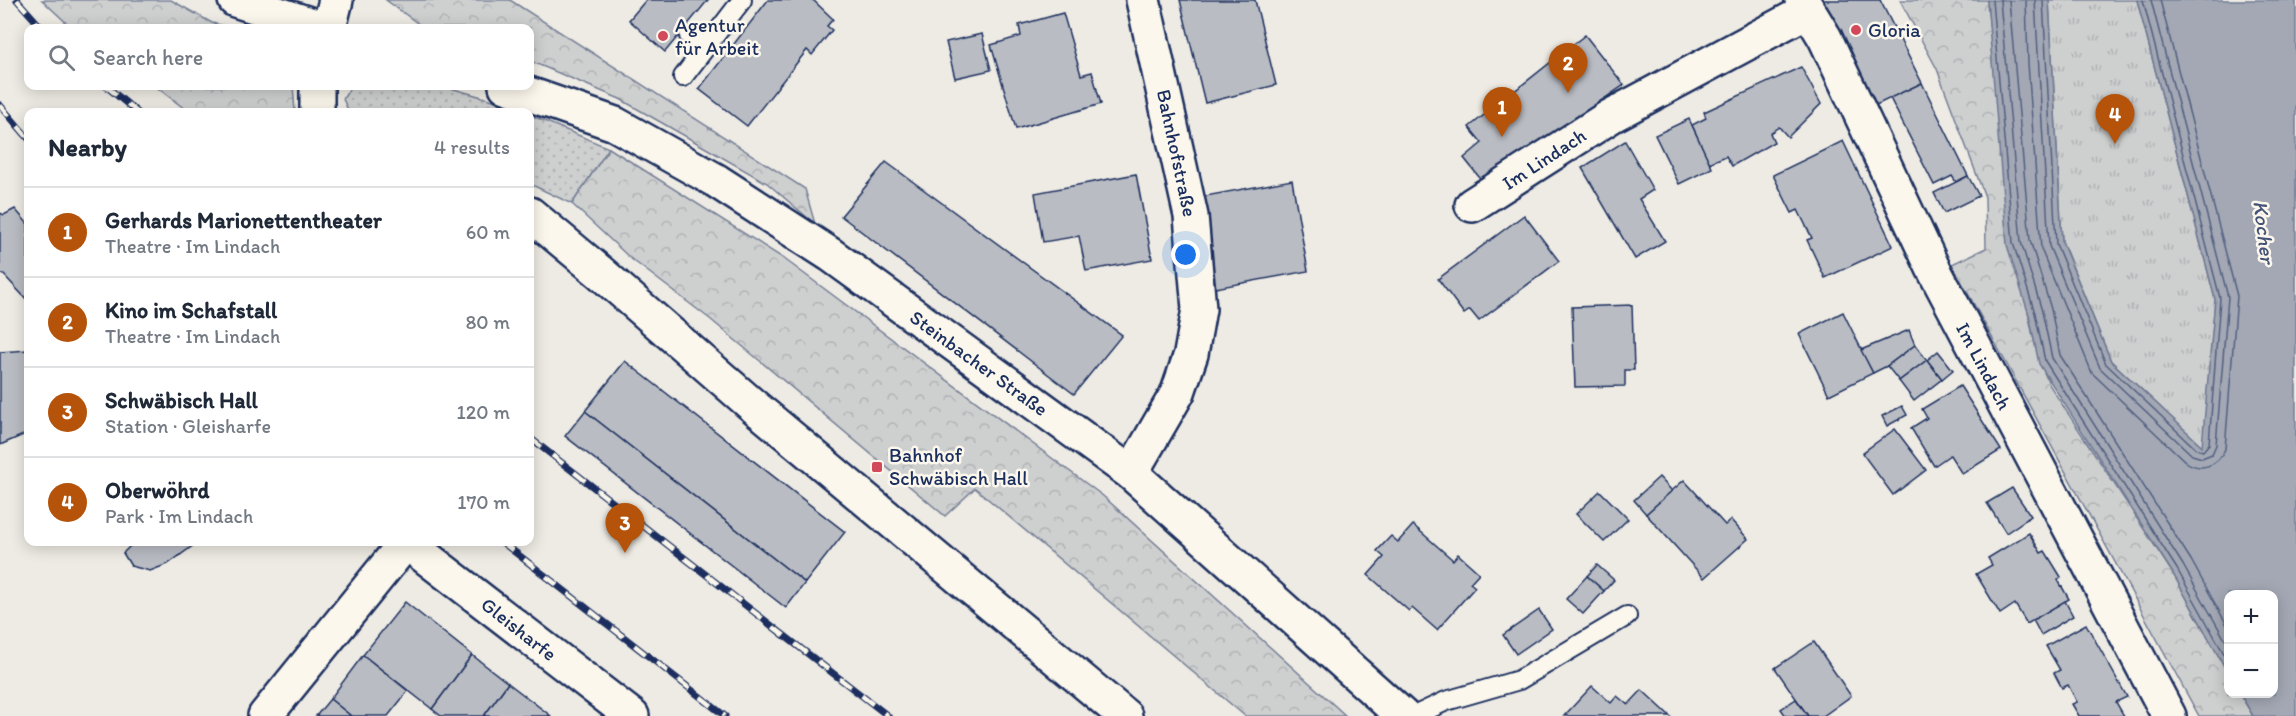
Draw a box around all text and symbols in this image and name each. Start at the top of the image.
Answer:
place label: Agentur für Arbeit [675,13,759,60]
place label: Gloria [1868,18,1921,42]
marker: Gloria [1849,23,1863,37]
search box [24,24,534,90]
marker: Agentur für Arbeit [656,29,670,43]
icon: search [45,41,78,74]
text: Search here [93,44,203,71]
pin: 2 [1548,44,1588,93]
street label: Bahnhofstraße [1152,87,1202,219]
pin: 1 [1482,88,1522,137]
pin: 4 [2096,94,2134,144]
street label: Im Lindach [1498,123,1590,195]
text: Nearby [48,131,127,163]
text: 4 results [434,135,510,159]
water label: Kocher [2248,199,2281,267]
text: Gerhards Marionettentheater [105,207,382,234]
text: 1 [63,220,72,244]
text: 60 m [466,220,510,244]
text: Theatre · Im Lindach [105,234,280,258]
your location [1171,240,1200,269]
text: Kino im Schafstall [105,297,277,324]
street label: Steinbacher Straße [905,305,1053,421]
text: 2 [62,310,73,334]
text: 80 m [465,310,510,334]
street label: Im Lindach [1951,318,2017,414]
text: Theatre · Im Lindach [105,324,280,348]
text: Schwäbisch Hall [105,387,258,414]
text: 3 [62,400,73,424]
text: 120 m [457,400,510,424]
text: Station · Gleisharfe [105,414,271,438]
place label: Bahnhof Schwäbisch Hall [889,443,1028,490]
marker: Bahnhof Schwäbisch Hall [870,460,884,474]
text: Oberwöhrd [105,477,210,504]
text: 4 [61,490,74,514]
text: 170 m [457,490,510,514]
text: Park · Im Lindach [105,504,253,528]
pin: 3 [606,504,644,553]
map controls [2224,590,2278,698]
button: + [2224,590,2278,644]
street label: Gleisharfe [477,592,561,666]
button: − [2224,644,2278,698]

